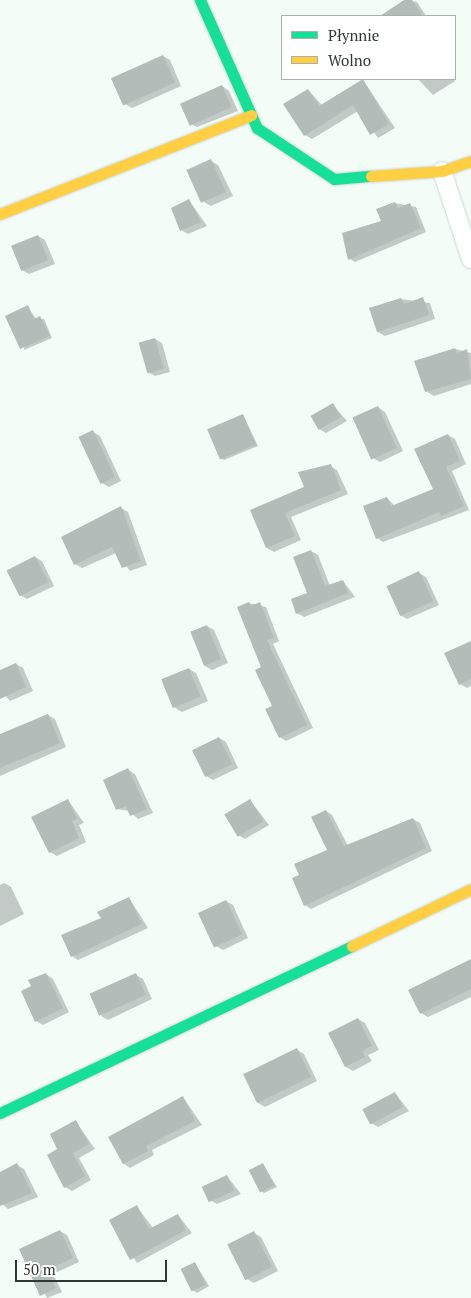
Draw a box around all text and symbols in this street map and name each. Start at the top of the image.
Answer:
legend [281,15,456,80]
text: Płynnie [328,25,379,45]
text: Wolno [328,50,371,70]
scale bar [18,1250,170,1282]
text: 50 m [23,1259,56,1279]

